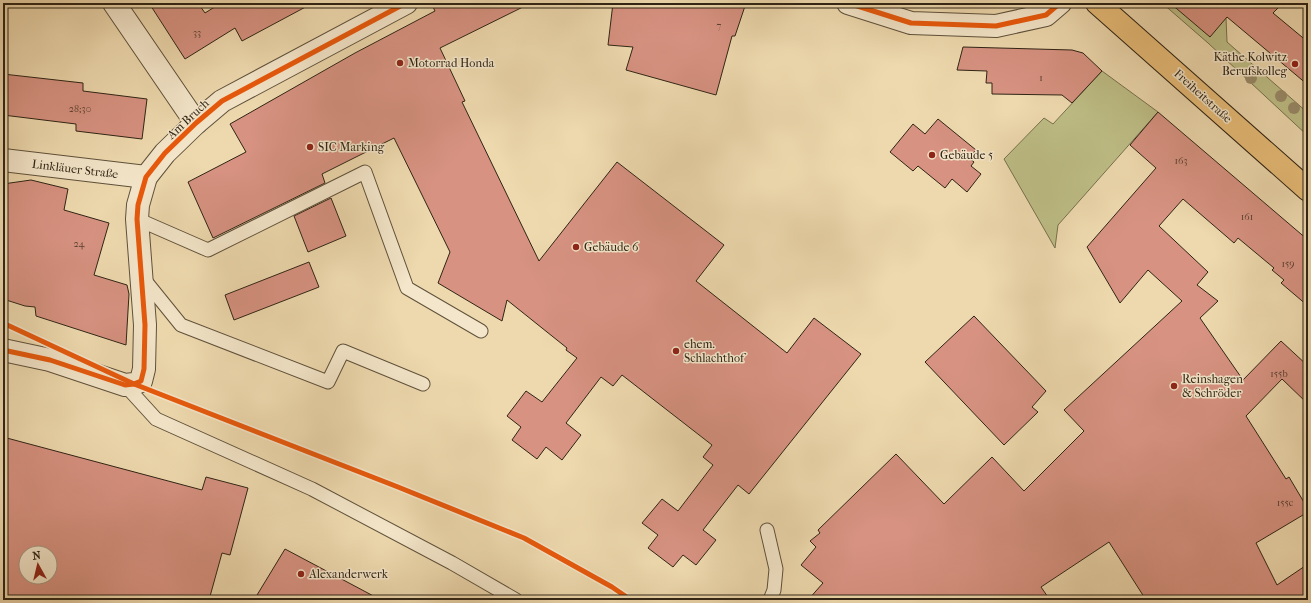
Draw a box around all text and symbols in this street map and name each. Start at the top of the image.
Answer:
house number: 7 [717,20,722,32]
house number: 33 [193,27,201,39]
place label: Käthe Kolwitz Berufskolleg [1213,50,1288,78]
place label: Motorrad Honda [408,56,495,70]
marker: Motorrad Honda [395,58,405,68]
marker: Käthe Kolwitz Berufskolleg [1290,59,1300,69]
street label: Freiheitstraße [1171,66,1235,126]
house number: 1 [1039,72,1043,84]
street label: Am Bruch [163,96,212,143]
house number: 28;30 [69,103,91,115]
place label: SIC Marking [318,140,385,154]
marker: SIC Marking [305,142,315,152]
place label: Gebäude 5 [940,148,993,162]
marker: Gebäude 5 [927,150,937,160]
house number: 163 [1174,155,1188,167]
street label: Linkläuer Straße [31,157,119,181]
house number: 161 [1241,211,1253,223]
house number: 24 [73,238,86,250]
place label: Gebäude 6 [584,240,639,254]
marker: Gebäude 6 [571,242,581,252]
house number: 159 [1281,258,1295,270]
place label: ehem. Schlachthof [684,337,747,365]
marker: ehem. Schlachthof [671,346,681,356]
house number: 155b [1270,368,1288,380]
place label: Reinshagen & Schröder [1182,372,1243,400]
marker: Reinshagen & Schröder [1169,381,1179,391]
house number: 155c [1277,497,1294,509]
north arrow [18,545,58,585]
text: N [32,548,42,563]
place label: Alexanderwerk [308,567,389,581]
marker: Alexanderwerk [296,569,306,579]

